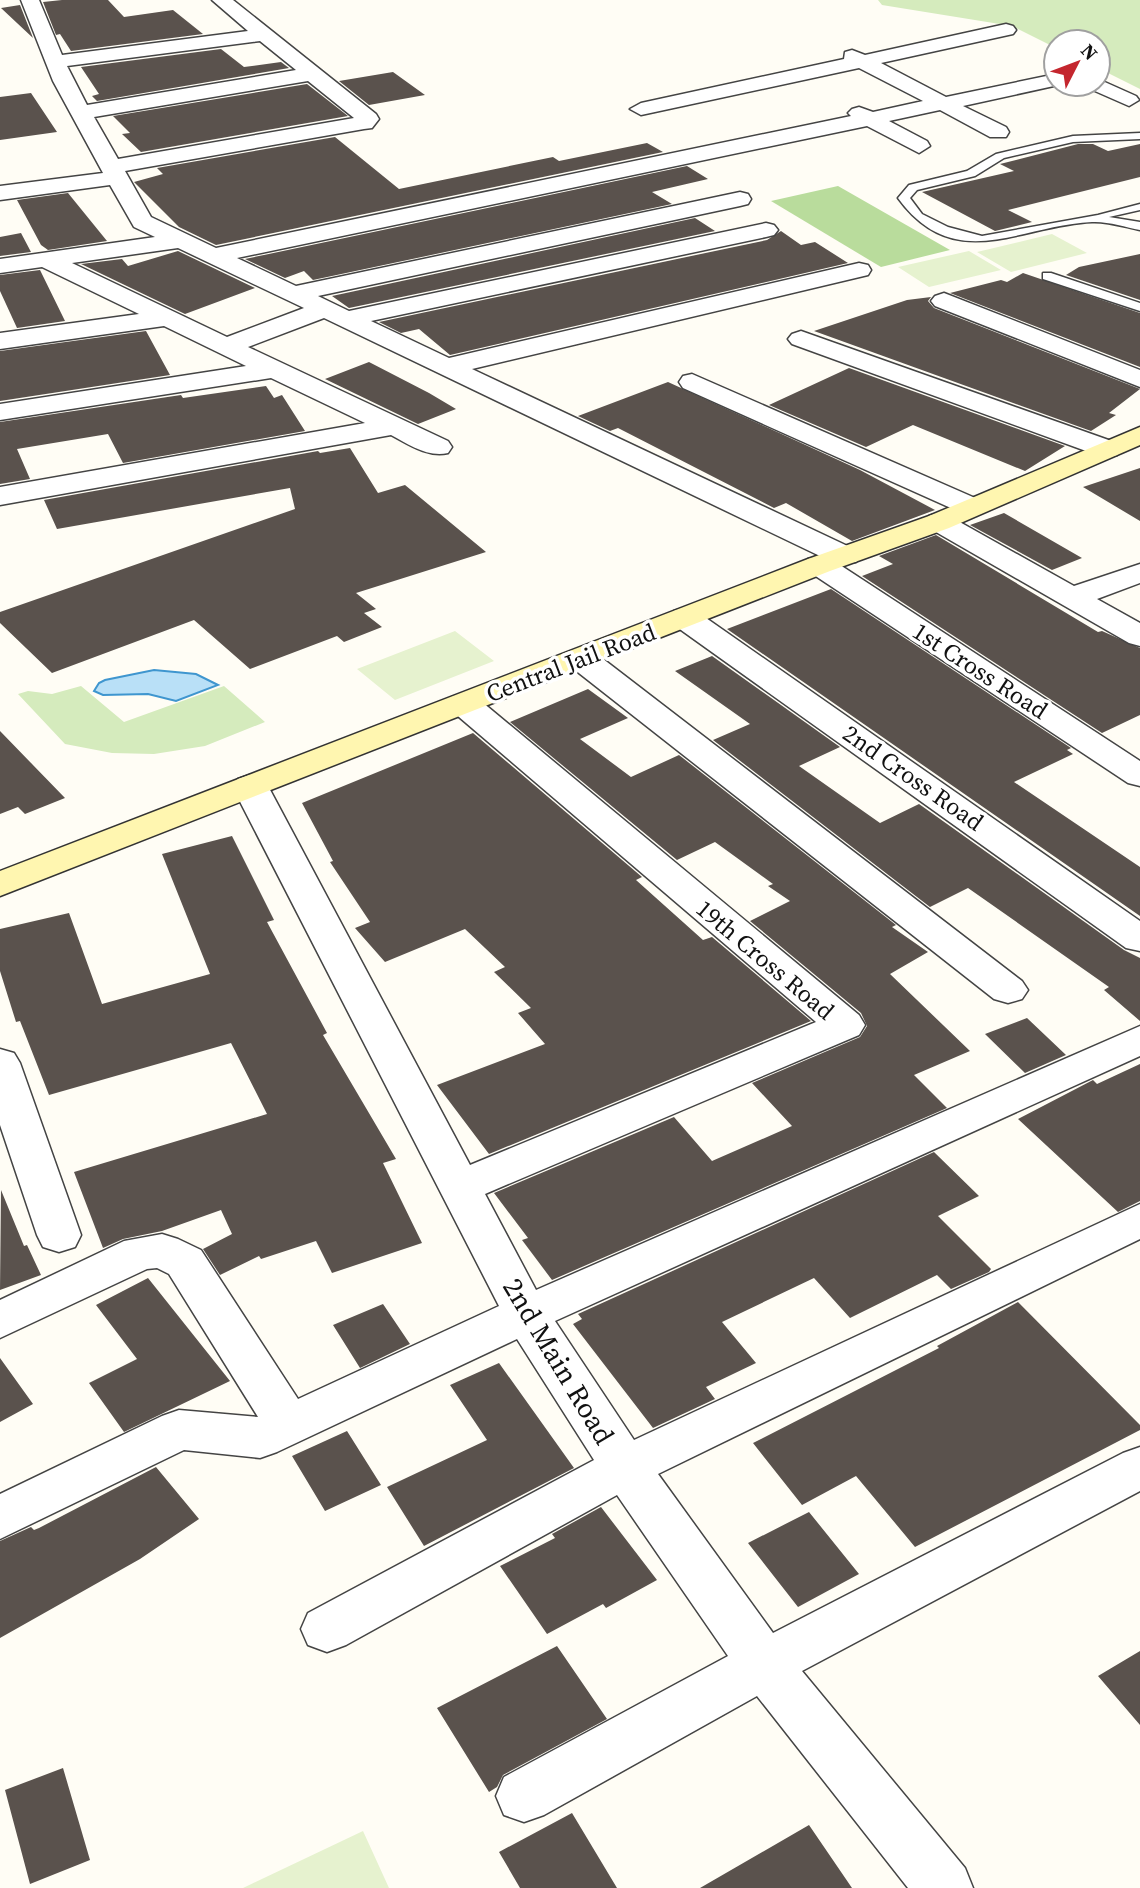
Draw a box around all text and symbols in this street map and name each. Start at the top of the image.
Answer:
north arrow [1042,28,1112,98]
text: N [1075,38,1104,66]
street label: Central Jail Road [481,615,661,710]
street label: 1st Cross Road [906,615,1055,727]
street label: 2nd Cross Road [836,717,991,839]
street label: 19th Cross Road [689,892,842,1027]
street label: 2nd Main Road [494,1271,624,1451]

